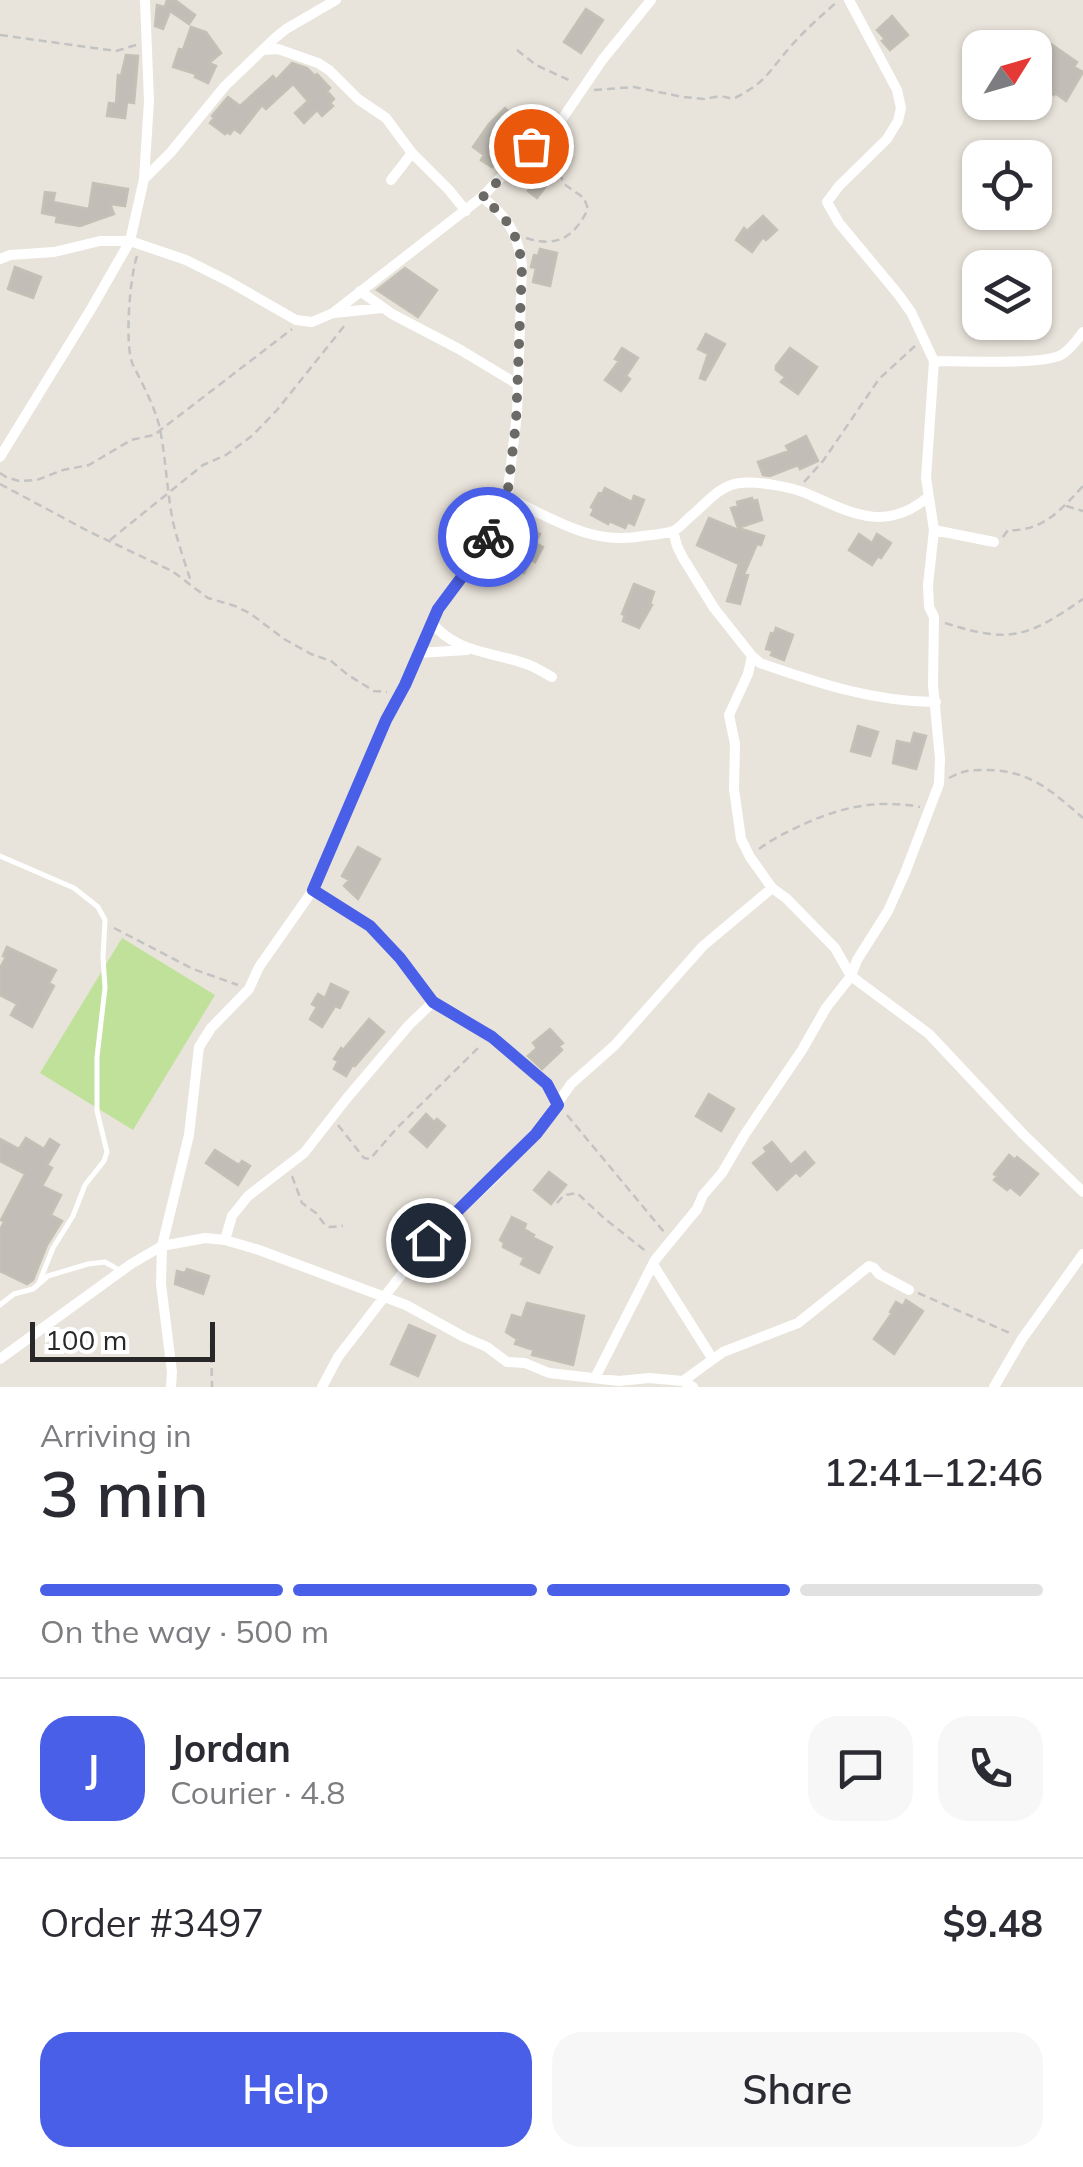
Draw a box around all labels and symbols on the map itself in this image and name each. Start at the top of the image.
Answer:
north arrow [962,30,1052,120]
pin [489,104,574,189]
courier [438,487,538,587]
pin [386,1198,471,1283]
scale bar [30,1317,215,1362]

